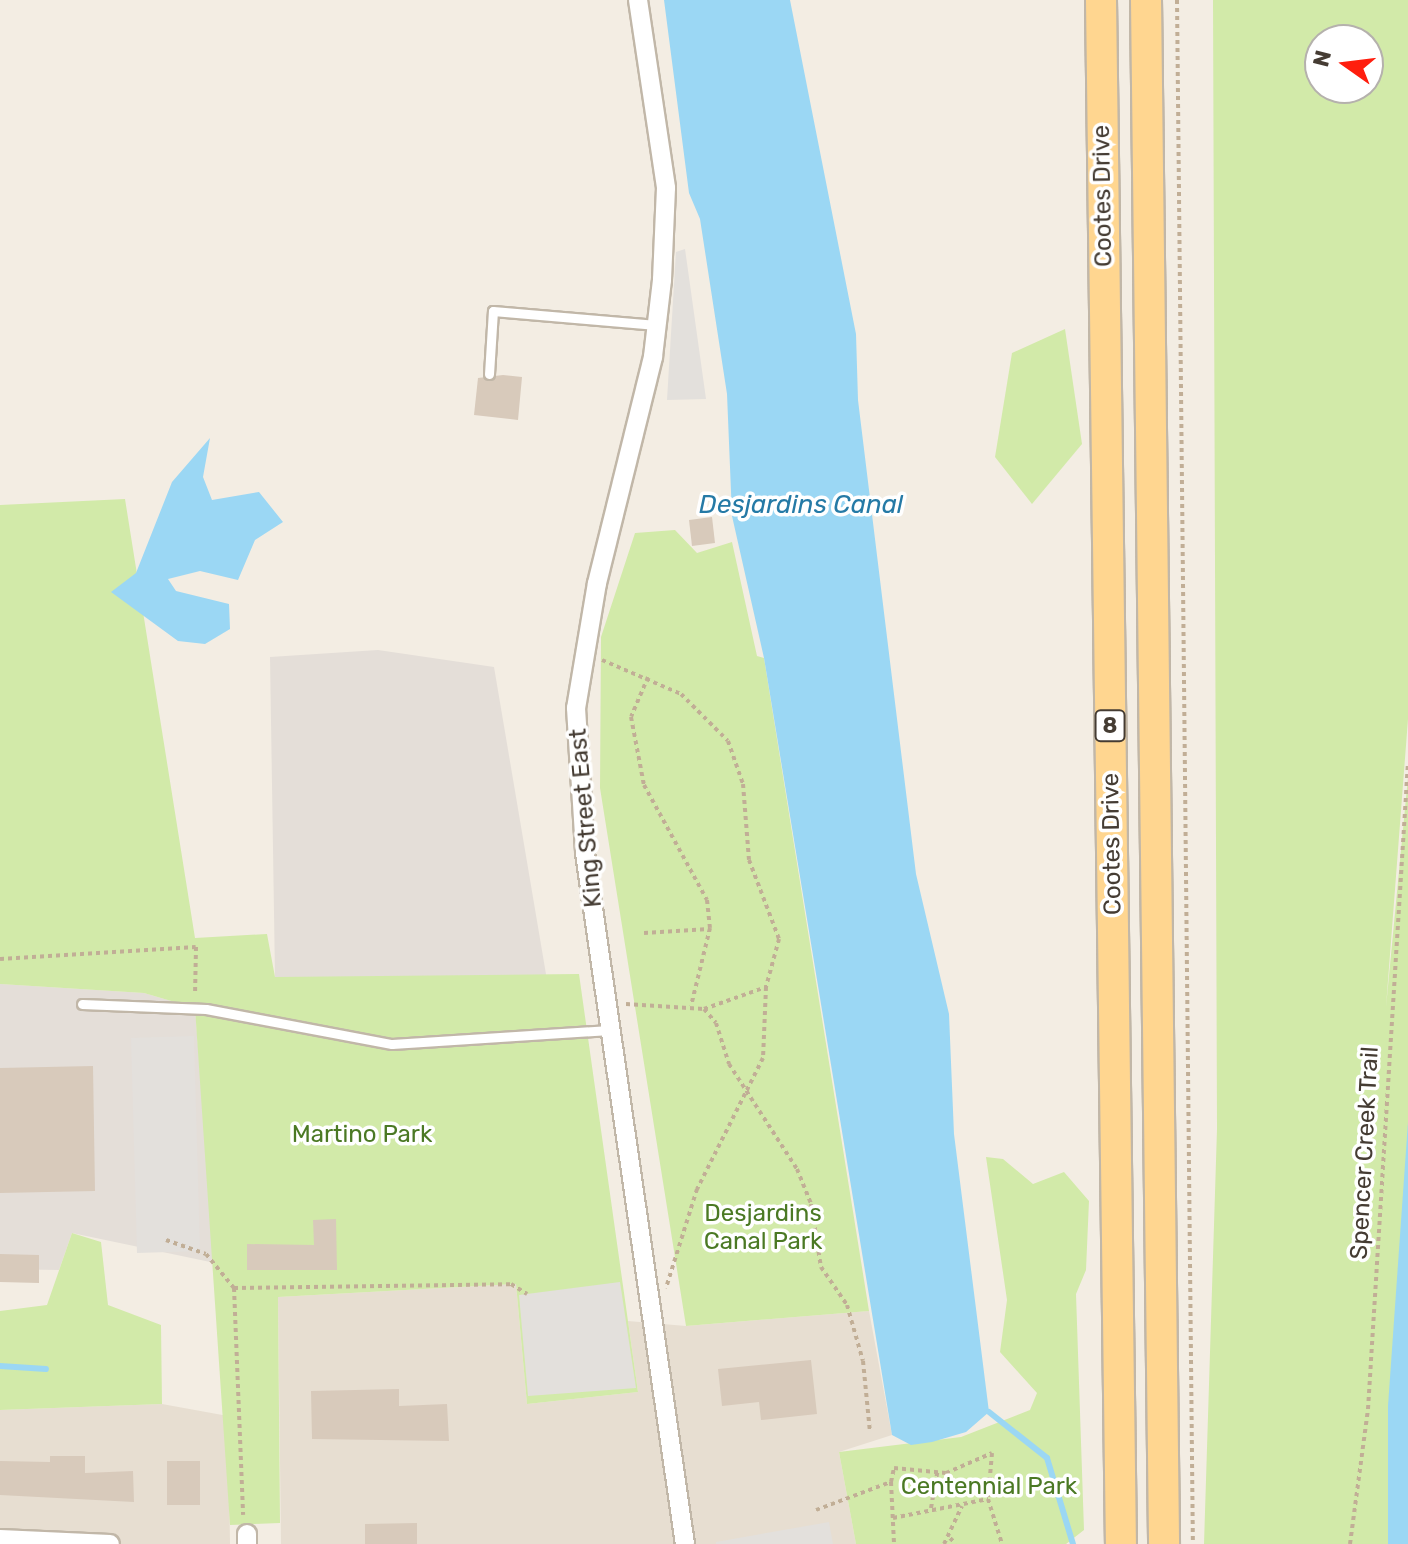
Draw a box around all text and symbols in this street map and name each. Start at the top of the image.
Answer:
north arrow [1304,24,1384,104]
text: N [1307,48,1337,70]
street label: Cootes Drive [1087,125,1119,267]
water label: Desjardins Canal [699,489,903,521]
road number: 8 [1094,708,1126,744]
street label: King Street East [564,727,608,909]
street label: Cootes Drive [1096,773,1128,915]
street label: Spencer Creek Trail [1345,1045,1385,1261]
park label: Martino Park [292,1121,432,1149]
park label: Desjardins Canal Park [704,1200,822,1256]
park label: Centennial Park [901,1473,1077,1501]

